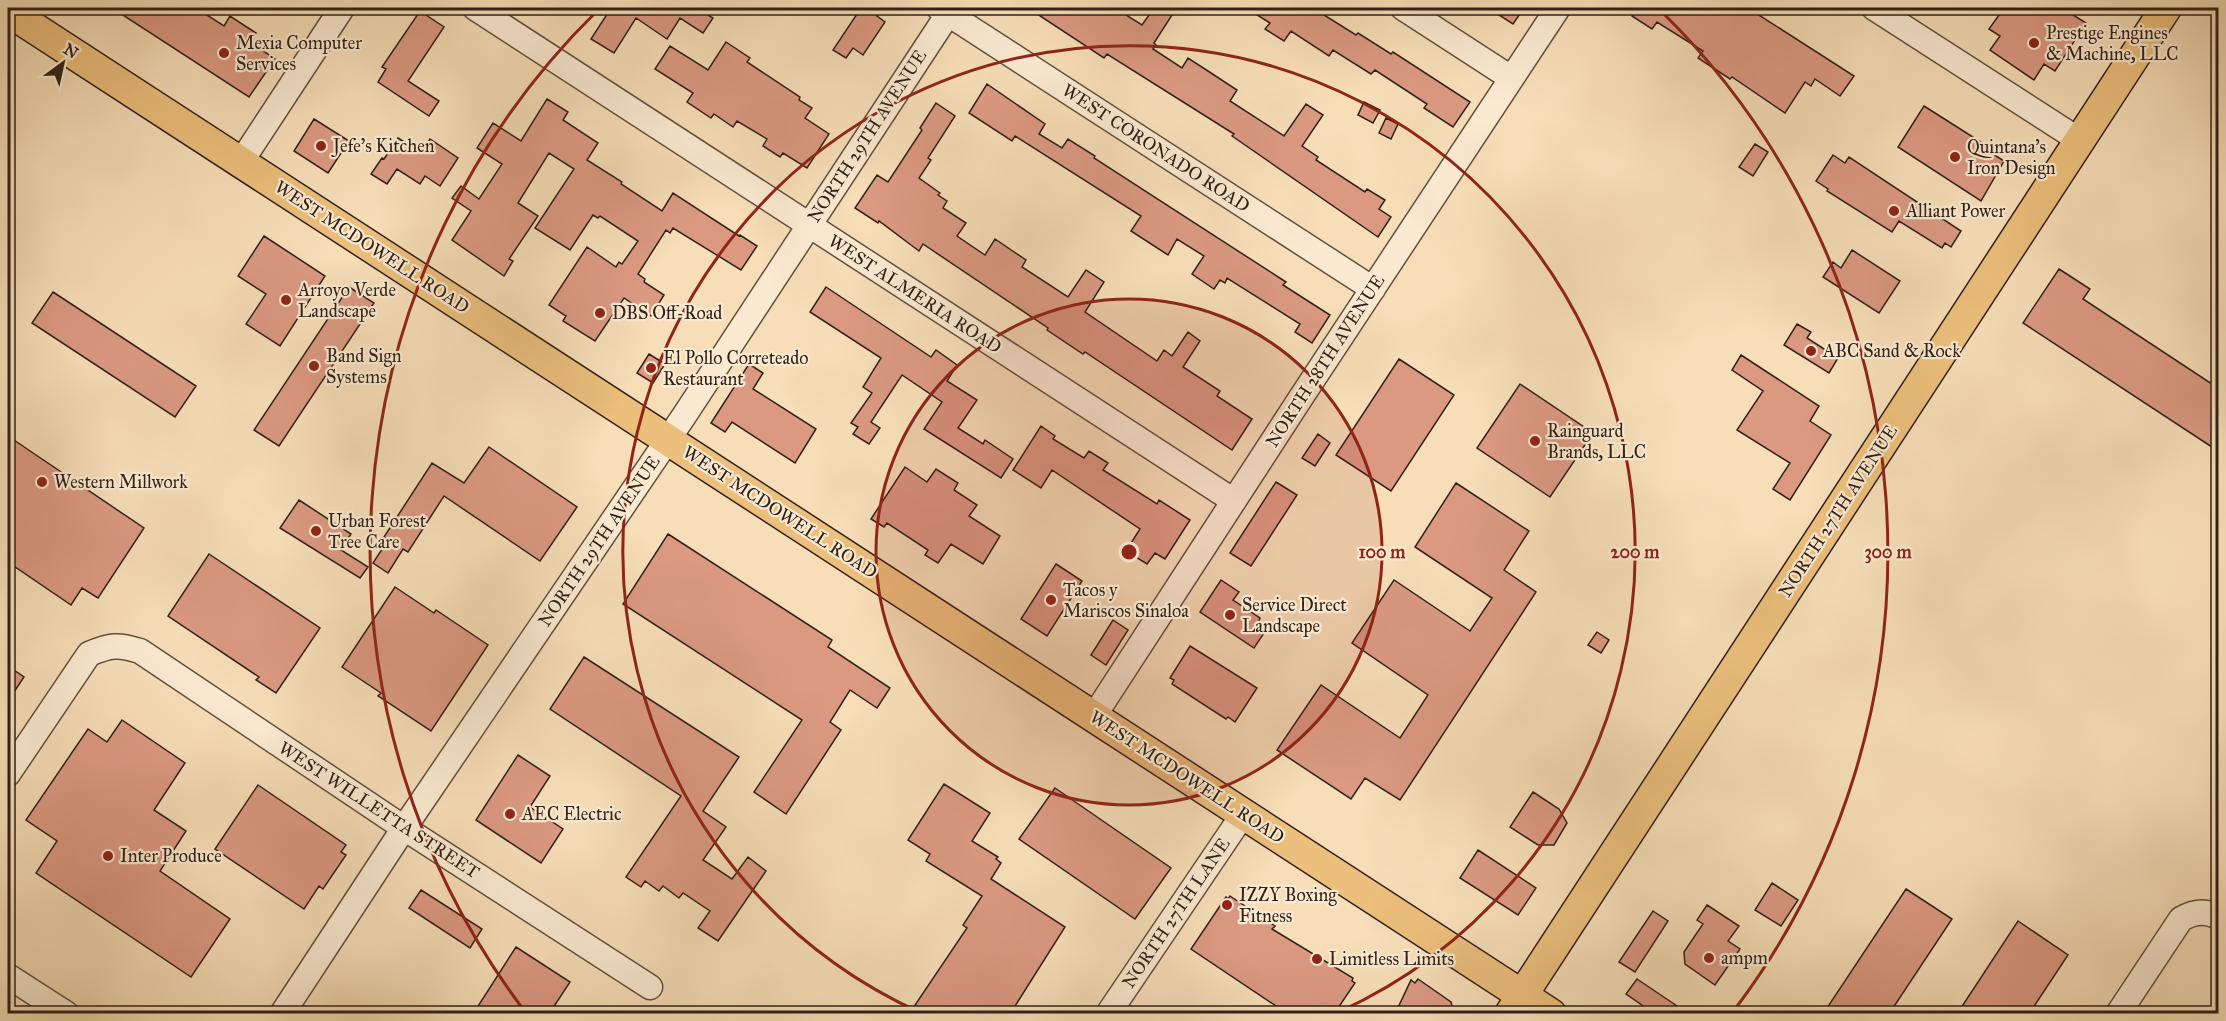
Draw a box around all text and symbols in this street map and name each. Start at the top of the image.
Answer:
place label: Prestige Engines & Machine, LLC [2046,22,2178,65]
place label: Mexia Computer Services [236,32,362,75]
north arrow [33,33,93,93]
marker: Prestige Engines & Machine, LLC [2027,36,2041,50]
text: N [60,39,82,63]
street label: NORTH 29TH AVENUE [803,45,931,227]
marker: Mexia Computer Services [217,46,231,60]
street label: WEST CORONADO ROAD [1058,79,1254,217]
place label: Jefe's Kitchen [331,135,435,158]
place label: Quintana's Iron Design [1967,136,2056,180]
marker: Jefe's Kitchen [314,139,328,153]
marker: Quintana's Iron Design [1948,150,1962,164]
street label: WEST MCDOWELL ROAD [271,176,473,318]
place label: Alliant Power [1905,200,2005,222]
marker: Alliant Power [1887,204,1901,218]
street label: WEST ALMERIA ROAD [824,230,1006,358]
street label: NORTH 28TH AVENUE [1261,270,1389,452]
place label: Arroyo Verde Landscape [297,279,396,322]
marker: Arroyo Verde Landscape [279,293,293,307]
place label: DBS Off-Road [612,302,722,324]
marker: DBS Off-Road [593,306,607,320]
place label: ABC Sand & Rock [1822,340,1961,362]
marker: ABC Sand & Rock [1804,344,1818,358]
place label: Band Sign Systems [326,345,402,388]
place label: El Pollo Correteado Restaurant [663,347,808,390]
marker: Band Sign Systems [307,359,321,373]
marker: El Pollo Correteado Restaurant [644,361,658,375]
place label: Rainguard Brands, LLC [1547,420,1646,463]
street label: NORTH 27TH AVENUE [1774,421,1902,601]
marker: Rainguard Brands, LLC [1528,434,1542,448]
street label: WEST MCDOWELL ROAD [679,441,881,583]
street label: NORTH 29TH AVENUE [533,451,665,631]
place label: Western Millwork [54,471,188,493]
marker: Western Millwork [35,475,49,489]
place label: Urban Forest Tree Care [328,510,427,553]
marker: Urban Forest Tree Care [309,524,323,538]
text: 100 m [1359,541,1406,563]
text: 200 m [1611,541,1660,563]
text: 300 m [1864,541,1912,564]
centre of rings [1119,542,1139,562]
place label: Tacos y Mariscos Sinaloa [1063,579,1189,622]
marker: Tacos y Mariscos Sinaloa [1044,593,1058,607]
place label: Service Direct Landscape [1242,594,1347,637]
marker: Service Direct Landscape [1223,608,1237,622]
street label: WEST MCDOWELL ROAD [1086,706,1288,848]
street label: WEST WILLETTA STREET [275,737,483,883]
place label: AEC Electric [521,803,622,825]
marker: AEC Electric [503,807,517,821]
street label: NORTH 27TH LANE [1117,834,1235,992]
place label: Inter Produce [120,845,222,867]
marker: Inter Produce [101,849,115,863]
place label: IZZY Boxing Fitness [1239,884,1337,927]
marker: IZZY Boxing Fitness [1220,898,1234,912]
place label: ampm [1721,947,1768,969]
place label: Limitless Limits [1329,948,1454,970]
marker: ampm [1702,951,1716,965]
marker: Limitless Limits [1310,952,1324,966]

